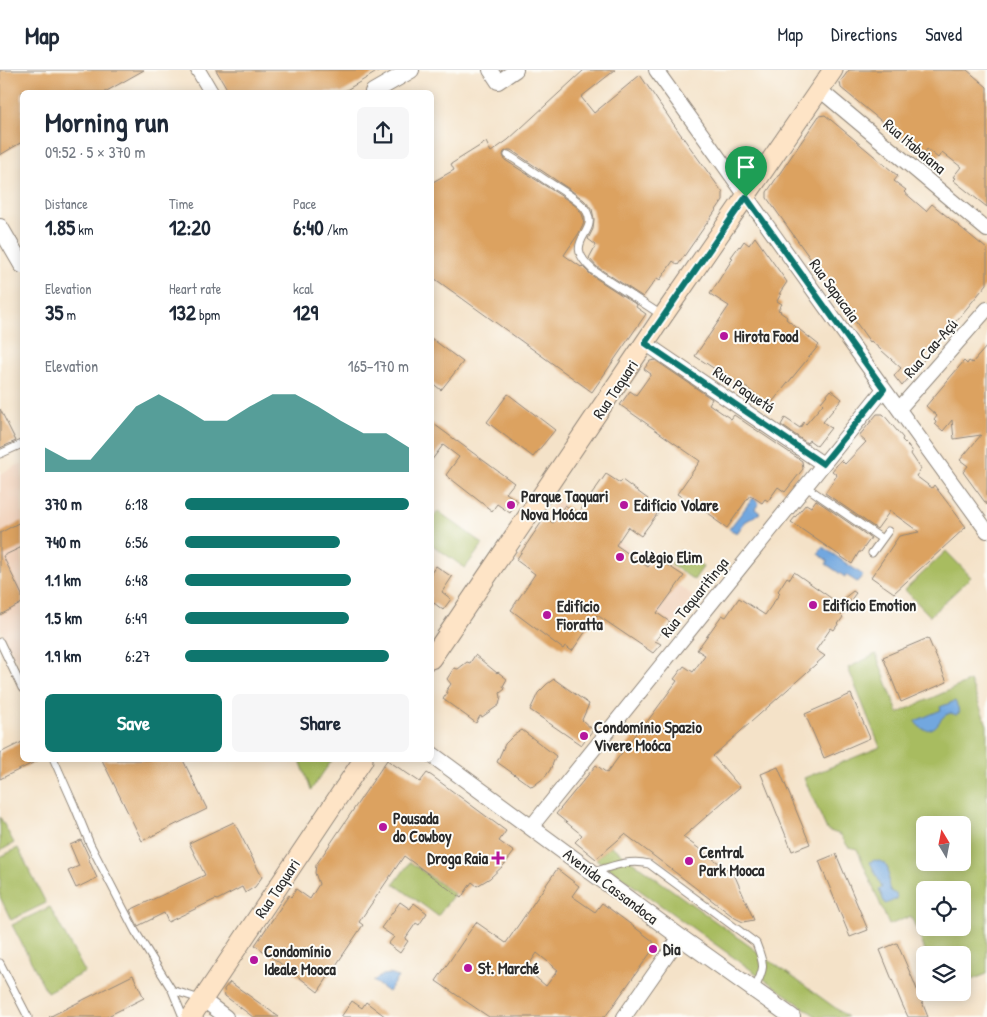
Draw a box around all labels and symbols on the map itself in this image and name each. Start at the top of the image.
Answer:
street label: Rua Itabaiana [879,113,951,179]
pin [725,146,767,197]
street label: Rua Sapucaia [805,254,865,326]
street label: Rua Caa-Açú [898,313,962,382]
place label: Hirota Food [734,325,799,347]
marker: Hirota Food [718,330,730,342]
street label: Rua Taquari [587,355,643,423]
street label: Rua Paquetá [709,360,779,418]
place label: Parque Taquari Nova Moóca [521,485,609,525]
place label: Edifício Volare [634,494,719,516]
marker: Parque Taquari Nova Moóca [505,499,517,511]
marker: Edifício Volare [618,499,630,511]
place label: Colègio Elim [630,546,703,569]
marker: Colègio Elim [614,551,626,563]
street label: Rua Taquaritinga [655,552,733,642]
place label: Edifício Emotion [823,594,916,616]
place label: Edifício Fioratta [556,595,603,635]
marker: Edifício Emotion [807,599,819,611]
marker: Edifício Fioratta [541,609,553,621]
place label: Condomínio Spazio Vivere Moóca [594,716,702,756]
marker: Condomínio Spazio Vivere Moóca [578,730,590,742]
place label: Pousada do Cowboy [393,807,452,848]
north arrow [916,816,971,871]
marker: Pousada do Cowboy [377,821,389,833]
place label: Central Park Mooca [699,841,765,881]
street label: Avenida Cassandoca [559,843,663,929]
place label: Droga Raia [427,847,489,870]
marker: Droga Raia [492,852,504,864]
street label: Rua Taquari [249,854,305,922]
marker: Central Park Mooca [683,855,695,867]
place label: Dia [663,938,681,960]
place label: Condomínio Ideale Mooca [264,940,337,980]
marker: Dia [647,943,659,955]
marker: Condomínio Ideale Mooca [248,954,260,966]
place label: St. Marché [478,957,540,979]
marker: St. Marché [462,962,474,974]

